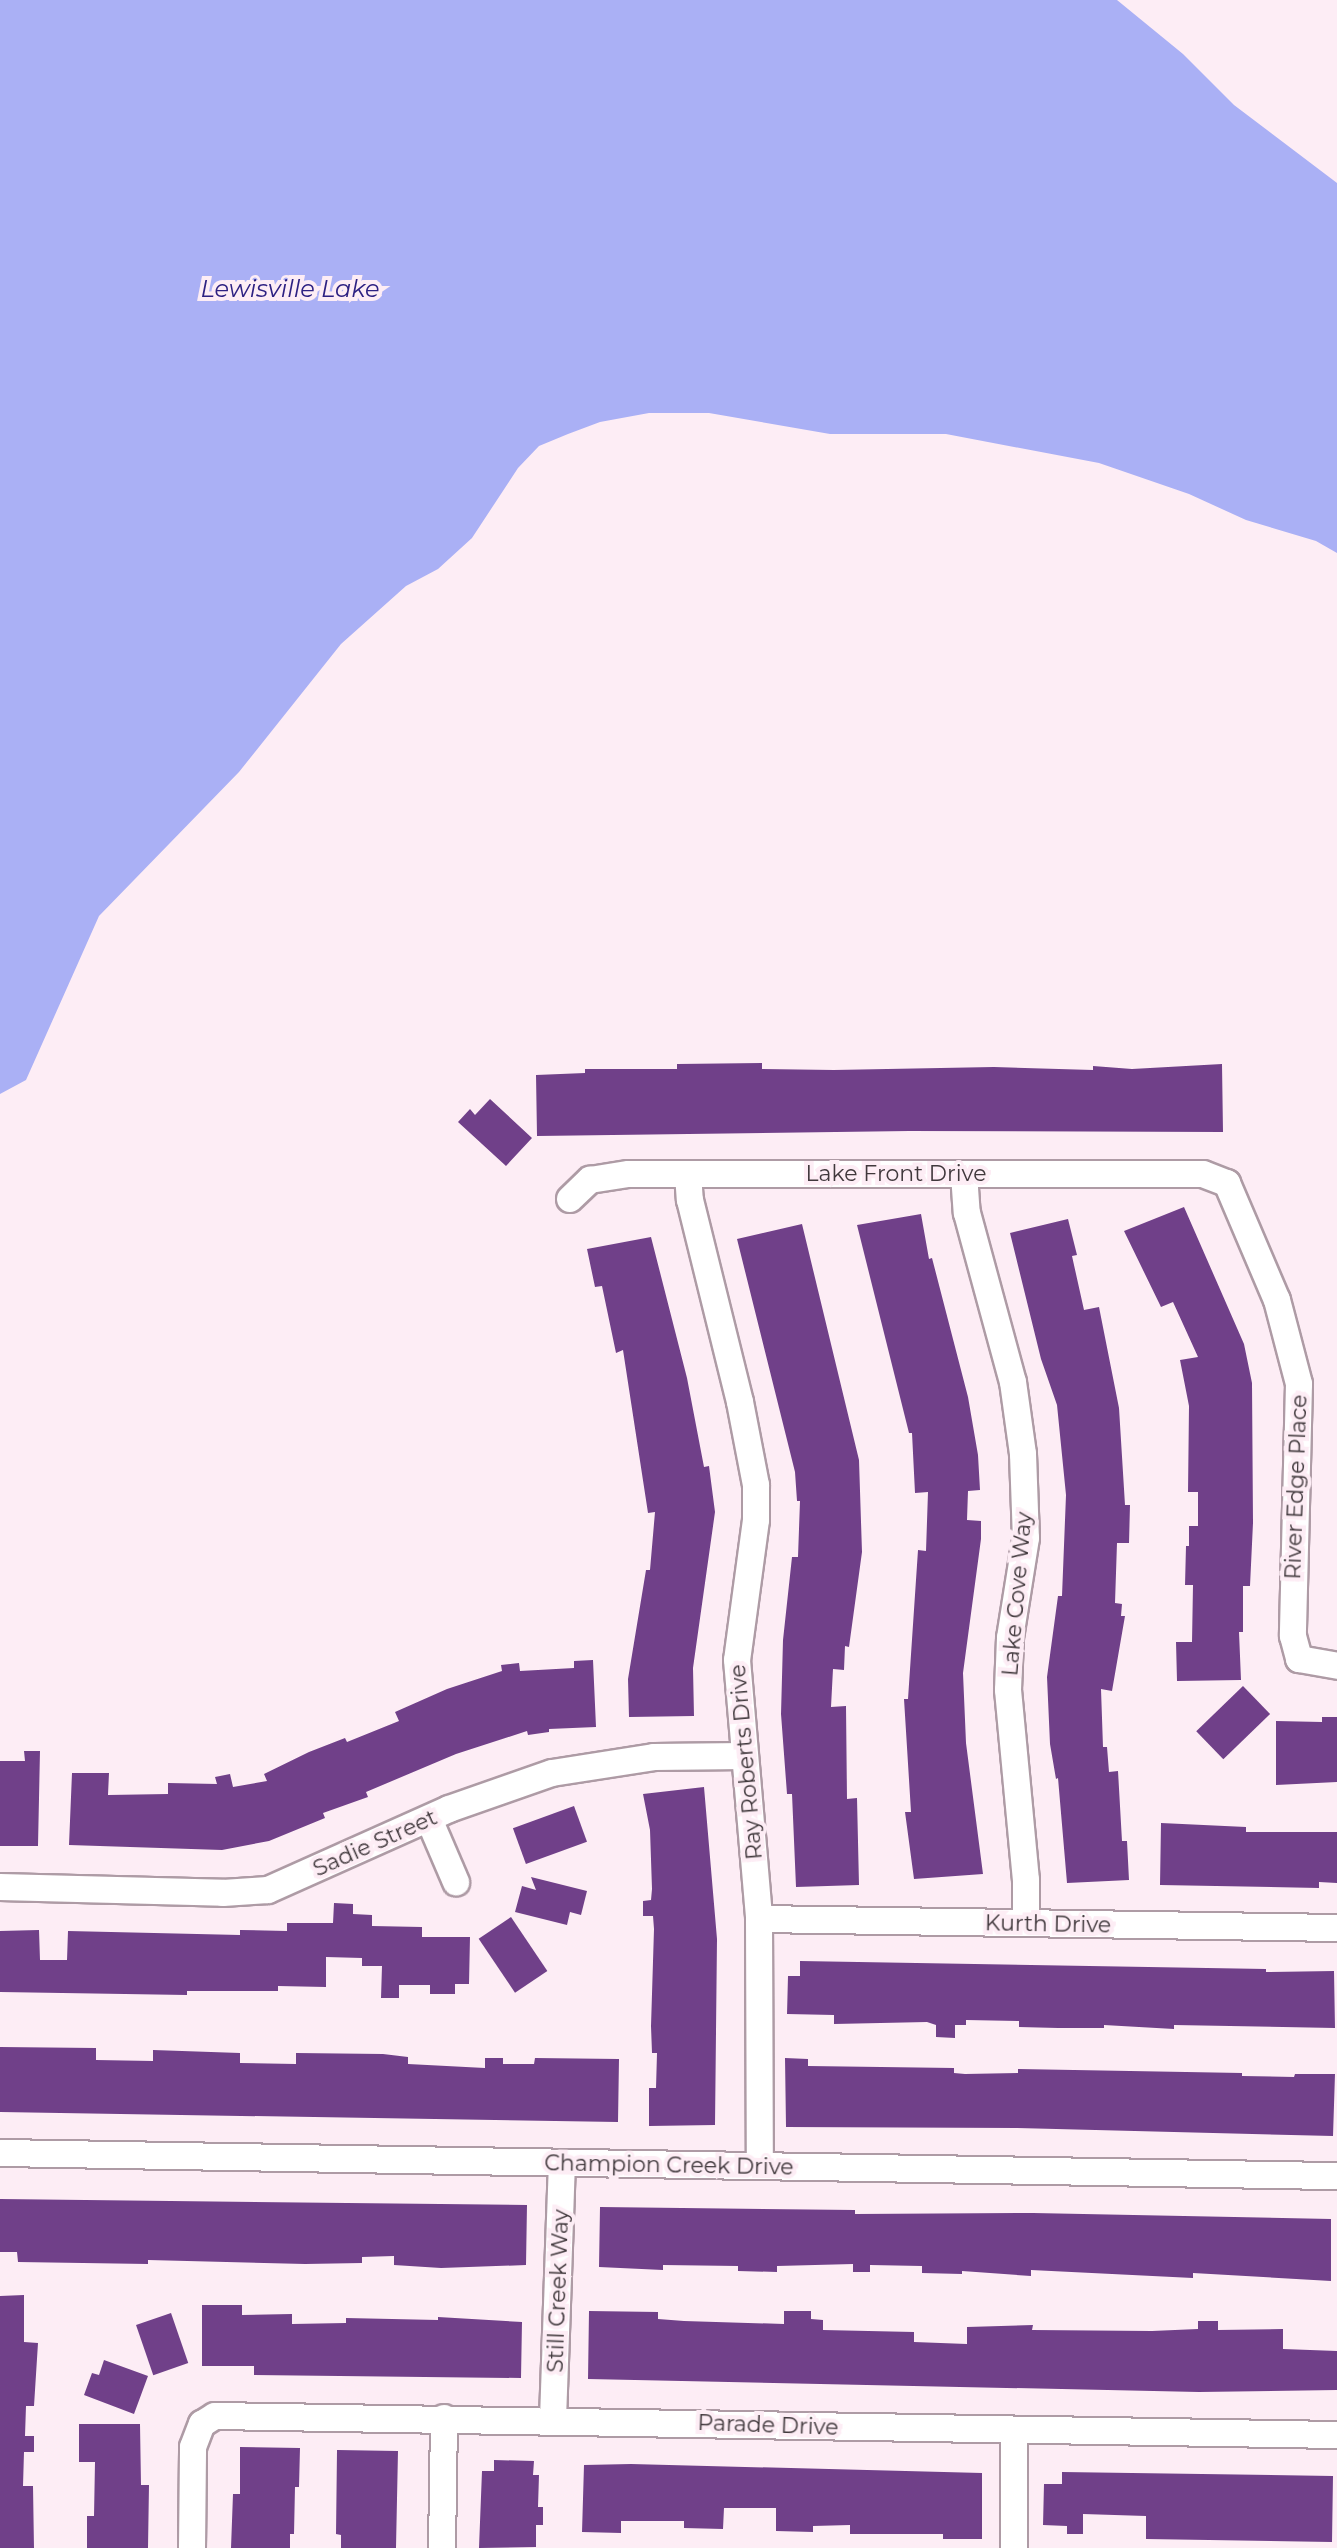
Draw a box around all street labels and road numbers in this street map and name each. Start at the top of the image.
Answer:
street label: Lake Front Drive [806,1161,986,1187]
street label: River Edge Place [1280,1394,1312,1580]
street label: Lake Cove Way [997,1511,1037,1677]
street label: Ray Roberts Drive [724,1663,768,1861]
street label: Sadie Street [309,1804,441,1882]
street label: Kurth Drive [985,1910,1111,1938]
street label: Champion Creek Drive [544,2150,794,2180]
street label: Still Creek Way [542,2209,574,2373]
street label: Parade Drive [697,2409,839,2441]

